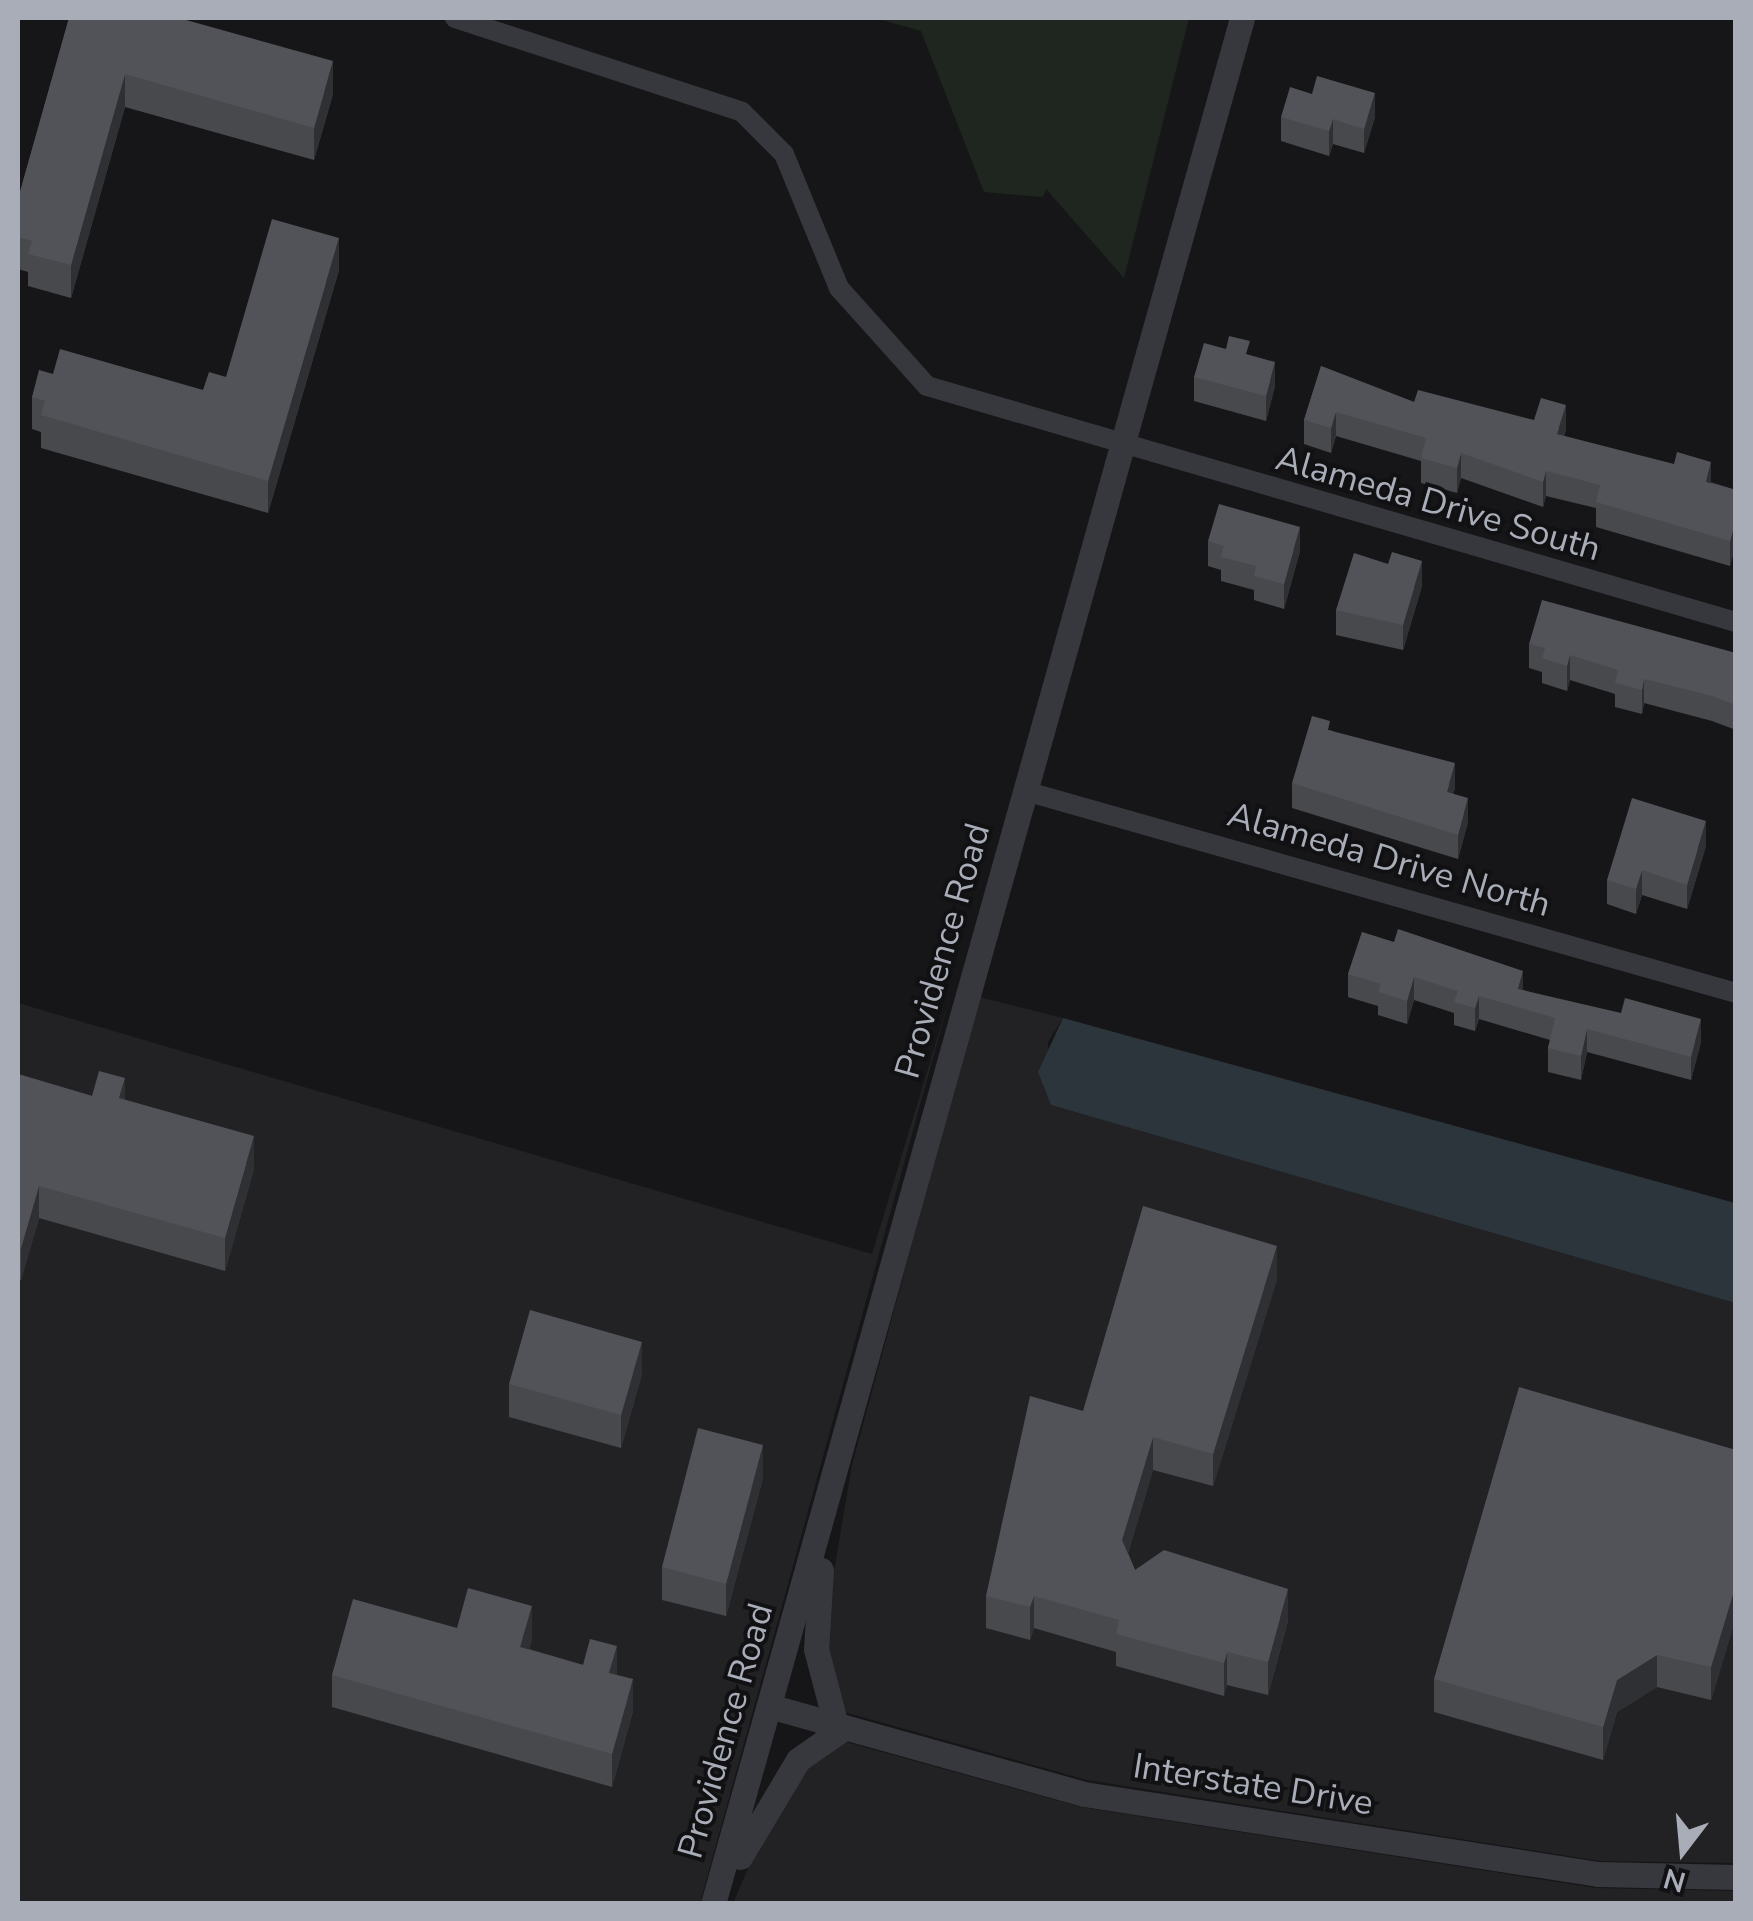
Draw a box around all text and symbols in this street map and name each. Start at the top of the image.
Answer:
street label: Alameda Drive South [1271,438,1605,570]
street label: Alameda Drive North [1223,794,1555,926]
street label: Providence Road [887,819,999,1083]
street label: Providence Road [670,1599,782,1863]
street label: Interstate Drive [1130,1745,1376,1825]
north arrow [1633,1801,1733,1901]
text: N [1659,1859,1690,1901]

